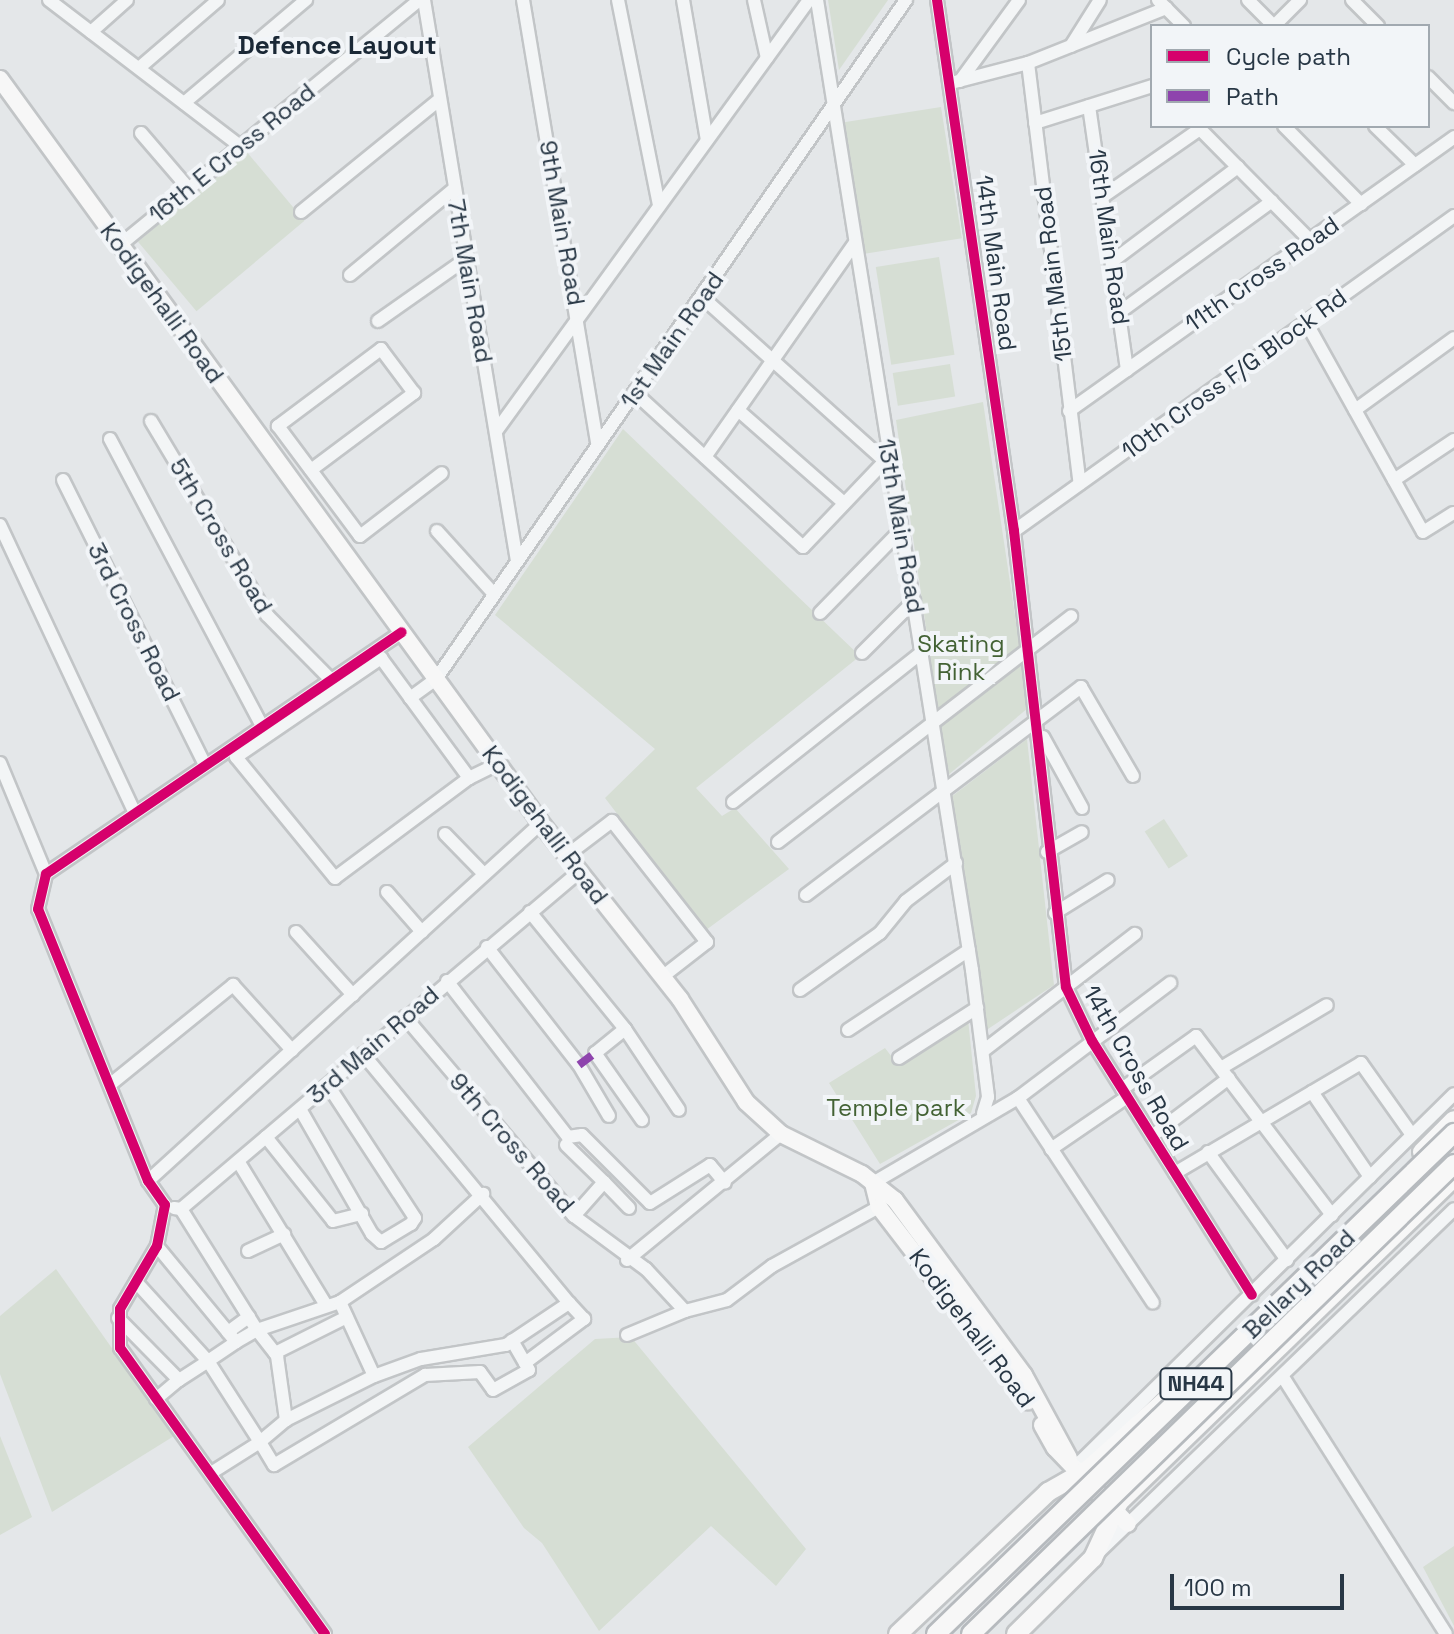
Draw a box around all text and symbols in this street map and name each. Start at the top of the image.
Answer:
legend [1150,24,1430,128]
district label: Defence Layout [237,30,437,62]
text: Cycle path [1226,41,1351,72]
street label: 16th E Cross Road [143,77,321,229]
text: Path [1226,81,1279,112]
street label: 9th Main Road [533,138,591,308]
street label: 16th Main Road [1082,147,1136,327]
street label: 14th Main Road [969,173,1023,353]
street label: 15th Main Road [1028,185,1078,363]
street label: 7th Main Road [441,197,499,365]
street label: 11th Cross Road [1180,210,1344,338]
street label: Kodigehalli Road [94,217,230,389]
street label: 1st Main Road [614,266,730,414]
street label: 10th Cross F/G Block Rd [1116,283,1352,465]
street label: 13th Main Road [871,437,931,615]
street label: 5th Cross Road [163,453,279,619]
street label: 3rd Cross Road [82,538,186,706]
park label: Skating Rink [917,630,1005,686]
street label: Kodigehalli Road [476,740,614,910]
street label: 3rd Main Road [301,980,445,1110]
street label: 14th Cross Road [1077,980,1195,1156]
street label: 9th Cross Road [443,1067,581,1219]
park label: Temple park [826,1094,966,1122]
street label: Bellary Road [1237,1223,1361,1345]
street label: Kodigehalli Road [903,1243,1041,1413]
road number: NH44 [1158,1366,1234,1402]
scale bar [1174,1558,1348,1608]
text: 100 m [1184,1572,1252,1603]

